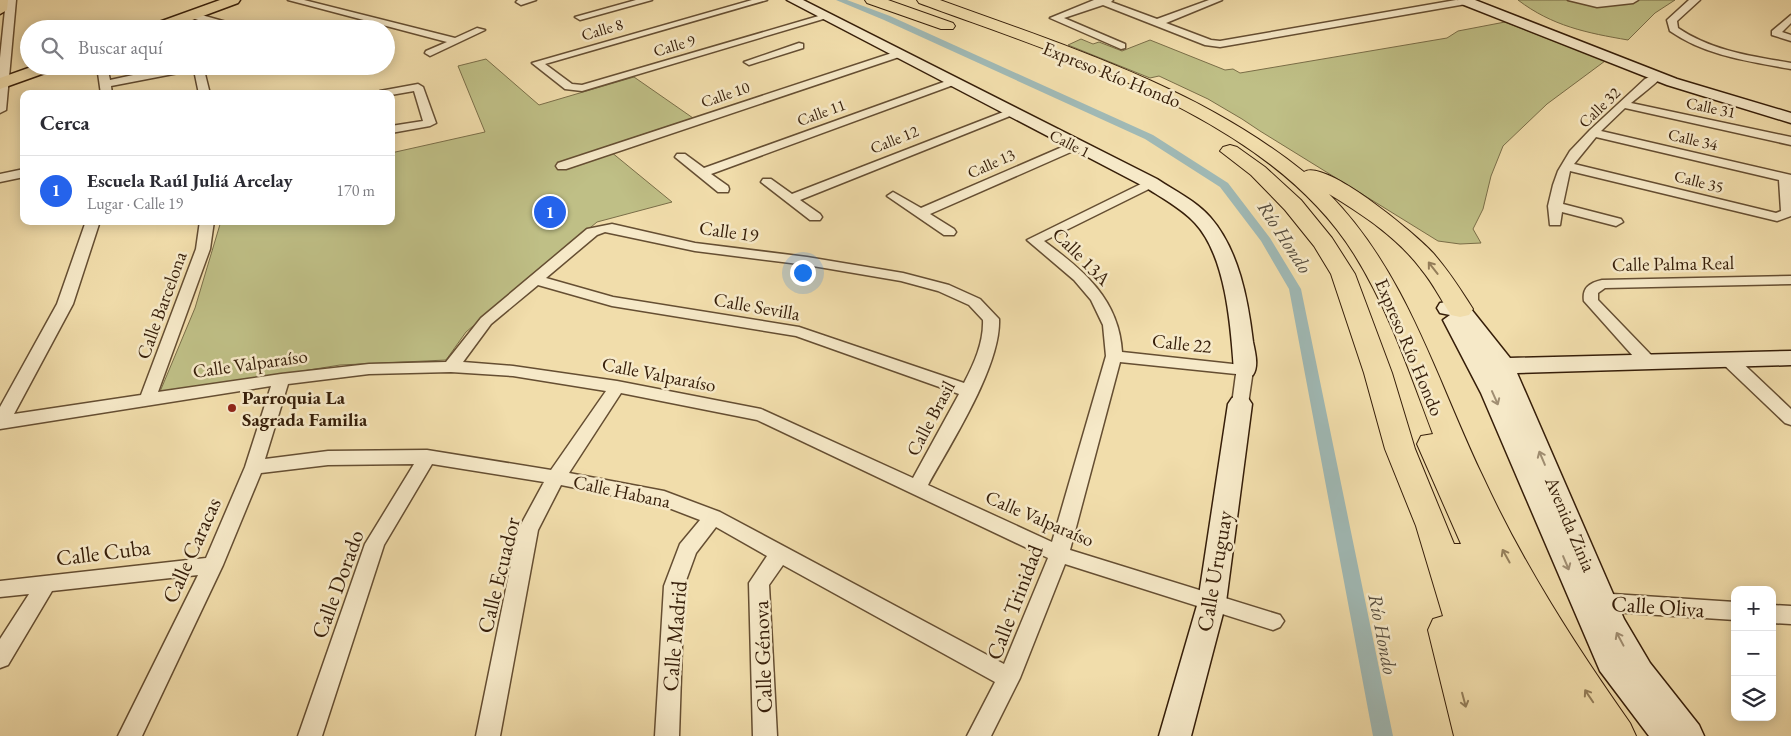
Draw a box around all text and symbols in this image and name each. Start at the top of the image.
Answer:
street label: Calle 8 [579,13,626,45]
search box [20,20,395,75]
street label: Calle 9 [651,29,698,61]
icon: search [38,34,66,62]
text: Buscar aquí [78,35,163,60]
street label: Expreso Río Hondo [1039,35,1185,114]
street label: Calle 10 [698,76,753,113]
street label: Calle 32 [1574,82,1625,132]
street label: Calle 31 [1684,92,1738,123]
street label: Calle 11 [794,94,848,131]
text: Cerca [40,109,90,136]
street label: Calle 12 [867,120,922,159]
street label: Calle 1 [1046,124,1093,162]
street label: Calle 34 [1666,124,1720,155]
street label: Calle 13 [964,144,1019,183]
street label: Calle 35 [1672,165,1726,198]
text: Escuela Raúl Juliá Arcelay [87,168,293,193]
text: 1 [52,180,60,201]
text: 170 m [336,180,375,201]
text: Lugar · Calle 19 [87,193,183,214]
pin: 1 [534,193,566,231]
water label: Río Hondo [1252,196,1318,279]
street label: Calle 19 [698,215,760,248]
street label: Calle 13A [1047,222,1117,292]
street label: Calle Barcelona [130,247,193,362]
street label: Calle Palma Real [1612,250,1735,277]
your location [790,260,816,286]
one-way arrow [1428,261,1438,275]
street label: Expreso Río Hondo [1369,275,1450,420]
street label: Calle Sevilla [712,287,802,326]
street label: Calle 22 [1151,328,1213,359]
street label: Calle Valparaíso [191,343,309,384]
street label: Calle Valparaíso [600,351,718,398]
street label: Calle Brasil [900,376,961,460]
place label: Parroquia La Sagrada Familia [242,385,368,432]
one-way arrow [1490,390,1500,405]
marker: Parroquia La Sagrada Familia [226,402,238,414]
one-way arrow [1537,451,1547,466]
street label: Calle Habana [571,469,673,514]
street label: Avenida Zinia [1539,472,1602,576]
street label: Calle Valparaíso [982,484,1098,553]
street label: Calle Caracas [155,493,228,608]
street label: Calle Uruguay [1190,508,1239,634]
street label: Calle Ecuador [470,513,527,636]
street label: Calle Dorado [304,526,371,642]
street label: Calle Cuba [54,532,152,573]
street label: Calle Trinidad [979,540,1050,664]
one-way arrow [1501,549,1510,564]
one-way arrow [1562,555,1572,570]
street label: Calle Madrid [655,579,694,693]
map controls [1731,586,1776,721]
button: + [1731,586,1776,631]
street label: Calle Oliva [1610,589,1706,624]
water label: Río Hondo [1362,591,1404,677]
street label: Calle Génova [746,600,779,714]
button: − [1731,631,1776,676]
one-way arrow [1615,632,1624,647]
button: layers [1731,676,1776,721]
one-way arrow [1584,689,1594,703]
one-way arrow [1460,691,1470,707]

